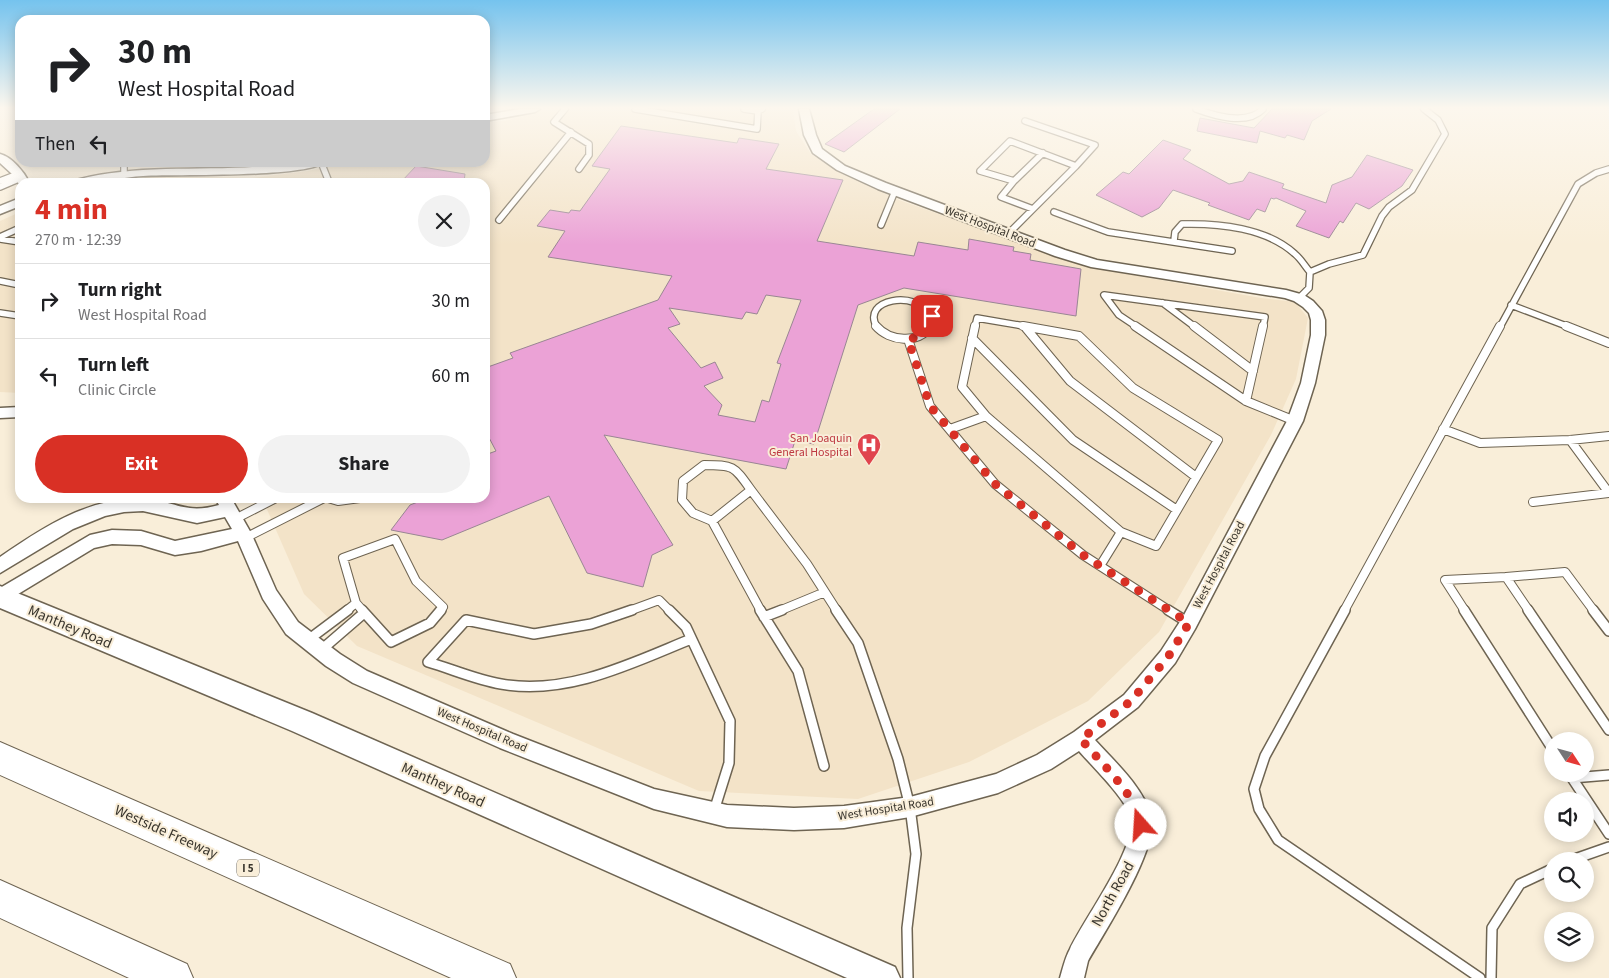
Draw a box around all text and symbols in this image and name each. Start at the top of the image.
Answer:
text: 30 m [118,27,192,77]
icon: right [35,35,100,100]
text: West Hospital Road [118,73,295,105]
icon: left [85,130,113,158]
text: Then [35,131,75,158]
text: 4 min [35,188,108,231]
button: close [418,195,470,247]
street label: West Hospital Road [942,202,1038,252]
text: 270 m · 12:39 [35,229,122,251]
text: Turn right [78,277,162,304]
icon: right [35,287,63,315]
text: 30 m [432,288,470,315]
pin [911,295,953,337]
icon: arrive [918,302,946,330]
text: West Hospital Road [78,304,207,326]
text: Turn left [78,352,149,379]
icon: left [35,362,63,390]
text: 60 m [432,363,470,390]
text: Clinic Circle [78,379,156,401]
place label: San Joaquin General Hospital [769,430,852,461]
hospital icon: San Joaquin General Hospital [856,432,882,466]
button: Exit [35,435,248,493]
button: Share [258,435,470,493]
street label: West Hospital Road [1189,518,1249,612]
street label: Manthey Road [25,600,115,654]
street label: West Hospital Road [434,703,530,757]
north arrow [1544,732,1594,782]
map controls [1544,732,1594,962]
street label: Manthey Road [398,757,488,813]
button: sound [1544,792,1594,842]
street label: West Hospital Road [837,793,935,825]
position arrow [1114,798,1166,850]
street label: Westside Freeway [111,800,221,864]
button: search [1544,852,1594,902]
street label: North Road [1086,858,1140,930]
road number: I 5 [237,860,259,876]
button: layers [1544,912,1594,962]

